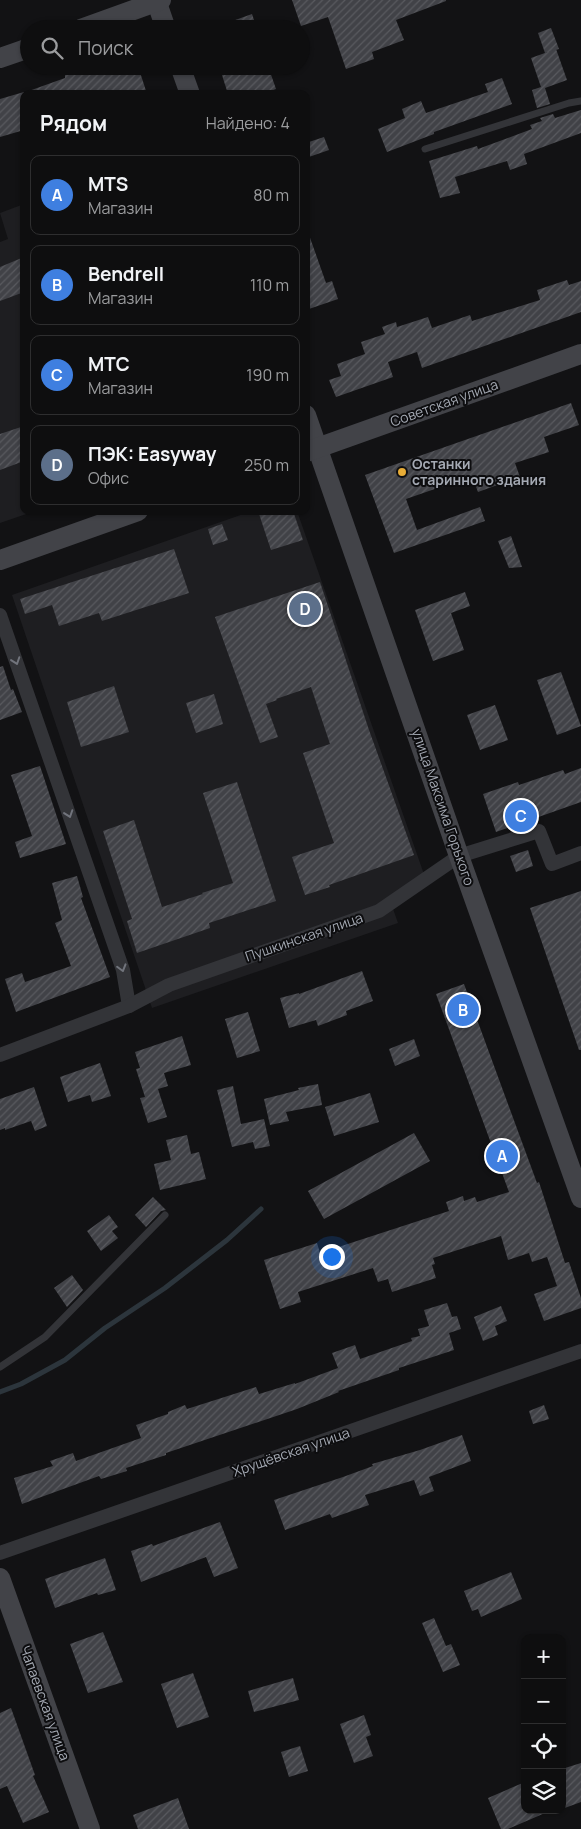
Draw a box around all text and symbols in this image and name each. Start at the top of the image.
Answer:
search box [20,20,310,75]
icon: search [38,34,66,62]
text: Поиск [78,35,133,61]
text: Рядом [40,109,107,137]
text: Найдено: 4 [206,112,290,134]
text: MTS [88,171,128,197]
text: A [52,184,62,206]
text: 80 m [253,184,289,206]
text: Магазин [88,197,153,219]
text: Bendrell [88,261,164,287]
text: B [52,274,62,296]
text: 110 m [250,274,289,296]
text: Магазин [88,287,153,309]
text: МТС [88,351,130,377]
text: C [51,364,63,386]
text: 190 m [246,364,289,386]
street label: Советская улица [387,374,500,431]
text: Магазин [88,377,153,399]
text: ПЭК: Easyway [88,441,216,467]
text: D [51,454,63,476]
text: 250 m [244,454,289,476]
place label: Останки старинного здания [412,454,546,489]
marker: Останки старинного здания [396,466,408,478]
text: Офис [88,467,129,489]
pin: D [289,590,321,628]
one-way arrow [10,656,20,664]
street label: улица Максима Горького [408,726,479,888]
pin: C [505,797,537,835]
one-way arrow [63,809,73,818]
street label: Пушкинская улица [242,907,365,966]
one-way arrow [116,963,127,972]
pin: B [447,991,479,1029]
pin: A [486,1137,518,1175]
your location [319,1244,345,1270]
street label: Хрущёвская улица [230,1423,352,1481]
map controls [521,1634,566,1814]
button: + [521,1634,566,1679]
street label: Чапаевская улица [16,1643,75,1763]
button: − [521,1679,566,1724]
button: locate [521,1724,566,1769]
button: layers [521,1769,566,1814]

